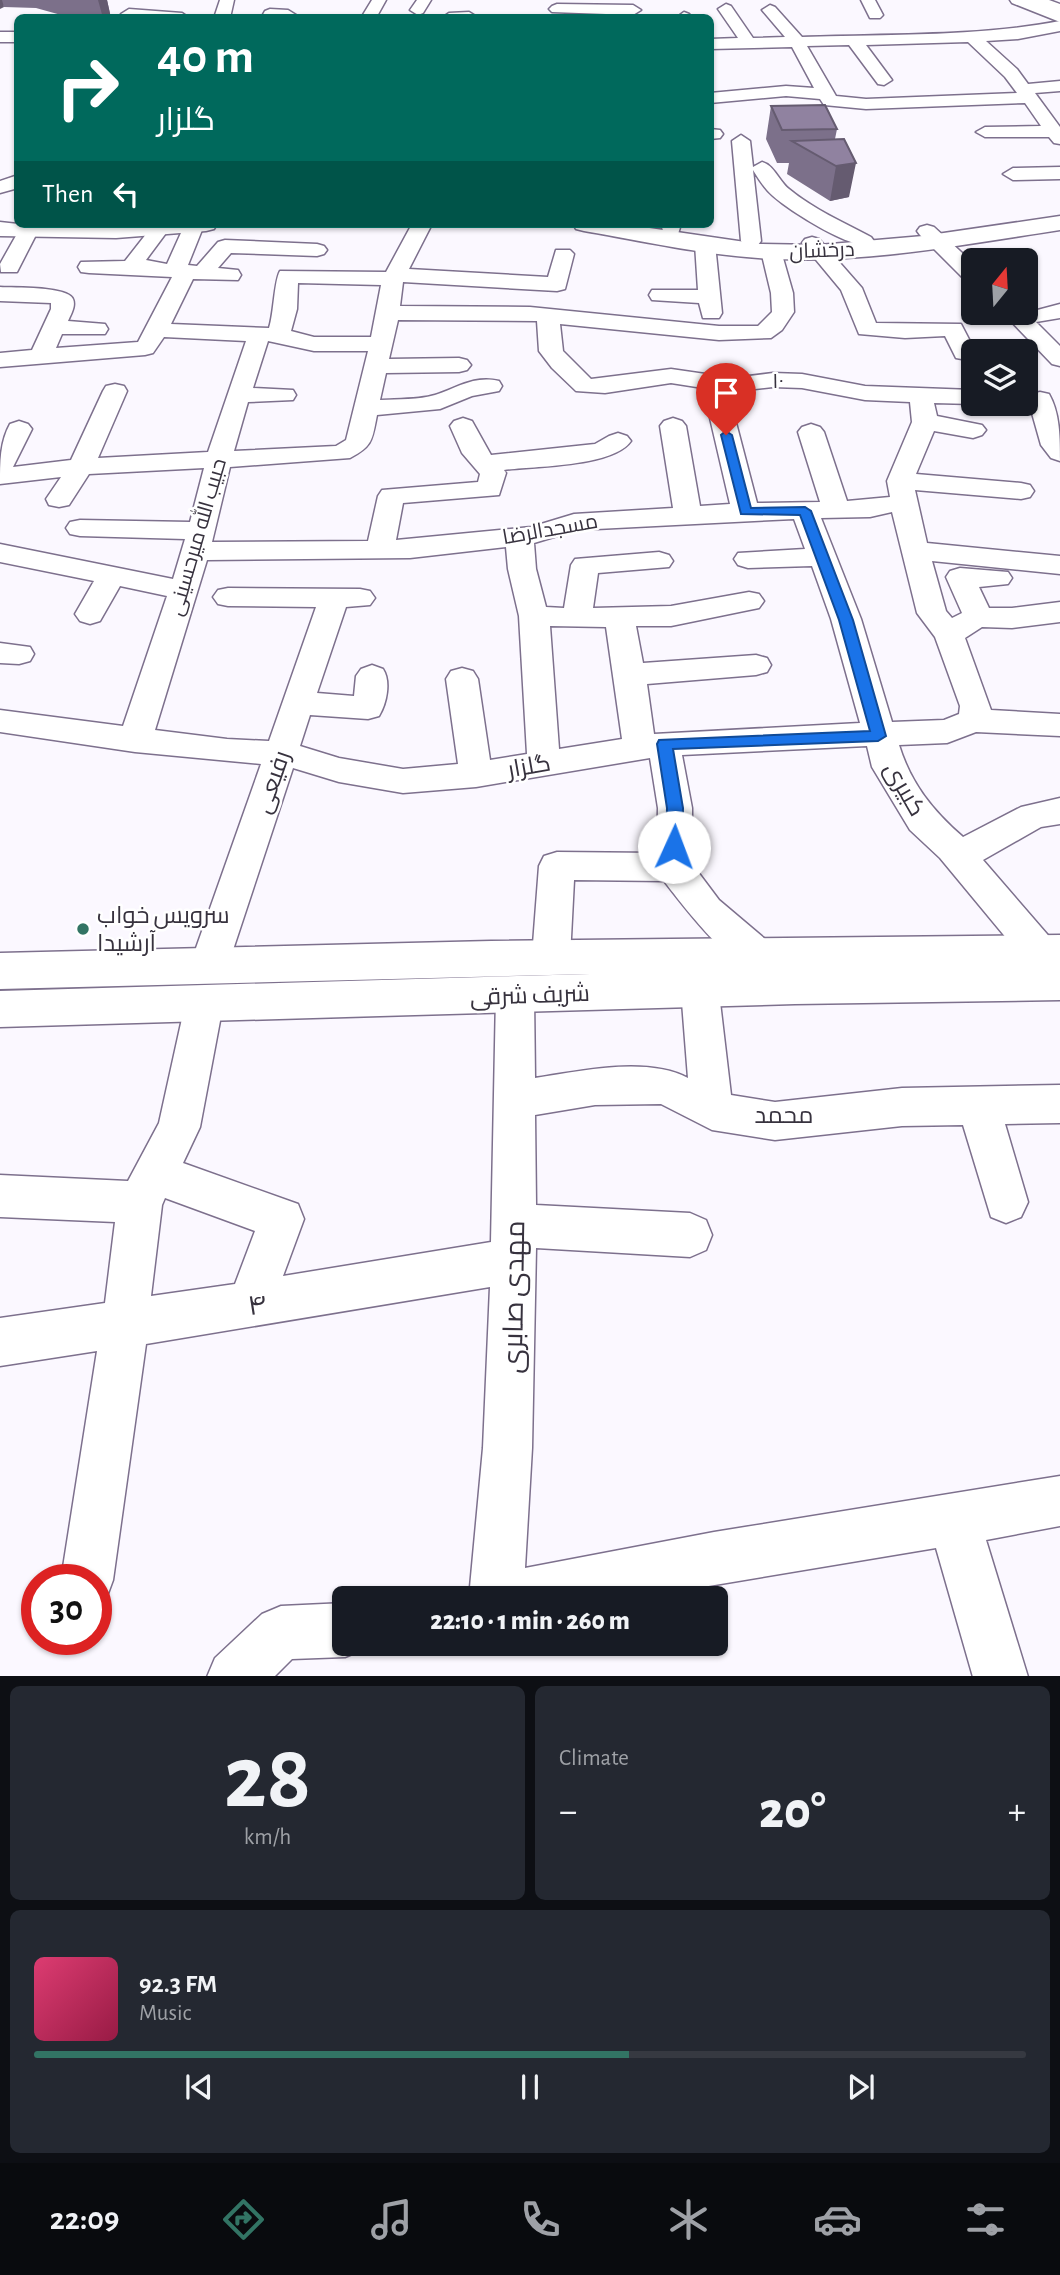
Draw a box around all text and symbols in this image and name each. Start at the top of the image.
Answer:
text: 40 m [157,33,254,82]
icon: right [42,42,133,133]
text: گلزار [157,104,215,136]
icon: left [107,175,145,213]
text: Then [42,181,93,207]
street label: درخشان [789,239,855,264]
north arrow [961,248,1038,326]
map controls [961,248,1038,416]
button: layers [961,339,1038,416]
pin [696,363,756,435]
street label: ۱۰ [772,371,784,392]
icon: arrive [707,374,745,412]
street label: حبیب الله میرحسینی [161,455,232,619]
street label: مسجدالرضا [501,511,600,549]
street label: رفیعی [251,748,296,817]
street label: گلزار [504,751,553,783]
street label: کبیری [878,758,929,821]
position arrow [637,810,711,884]
place label: سرویس خواب آرشیدا [97,904,230,956]
marker: سرویس خواب آرشیدا [75,921,91,937]
street label: شریف شرقی [470,981,590,1011]
street label: محمد [755,1104,813,1128]
street label: مهدی صابری [500,1220,531,1374]
street label: ۴ [246,1291,269,1321]
speed limit sign: 30 [21,1564,112,1655]
text: 22:10 · 1 min · 260 m [430,1608,630,1634]
text: 28 [224,1733,311,1824]
text: Climate [559,1747,629,1770]
text: 20° [759,1785,826,1837]
text: − [559,1793,577,1831]
text: + [1008,1793,1026,1831]
text: km/h [244,1826,291,1849]
text: 92.3 FM [139,1971,217,1997]
text: Music [139,2002,191,2025]
icon: previous [180,2068,218,2106]
icon: pause [511,2068,549,2106]
icon: next [842,2068,880,2106]
icon: directions [219,2195,268,2244]
icon: music [367,2195,416,2244]
icon: phone [516,2195,565,2244]
icon: climate [664,2195,713,2244]
icon: car [813,2195,862,2244]
icon: filters [961,2195,1010,2244]
text: 22:09 [50,2203,119,2235]

